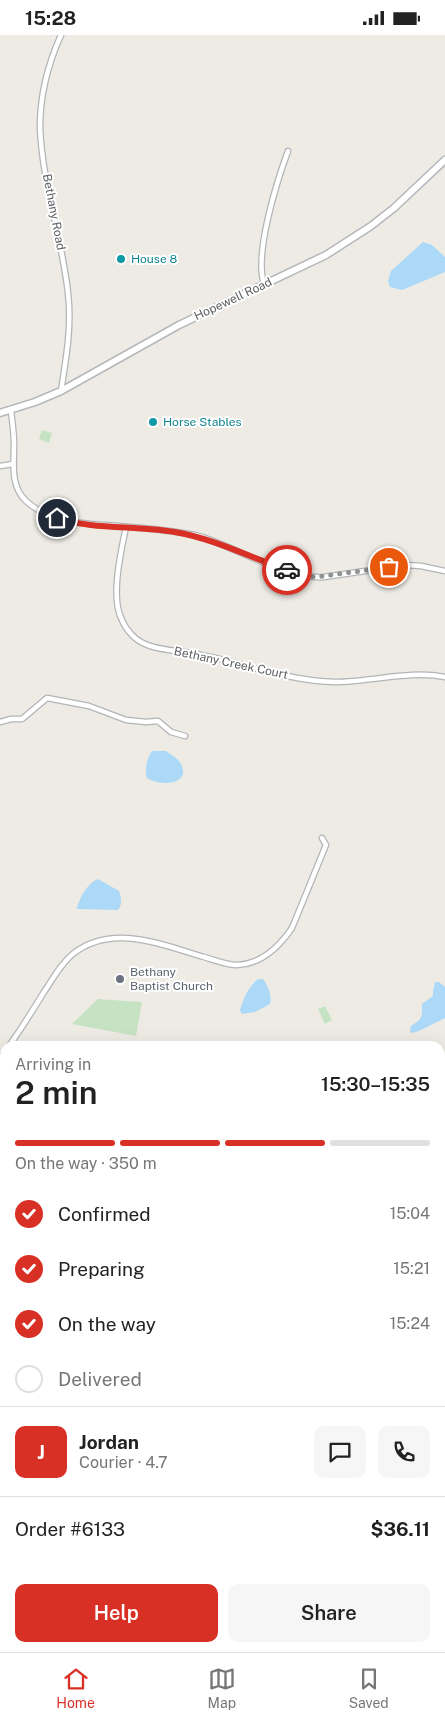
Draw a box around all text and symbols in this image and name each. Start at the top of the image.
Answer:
text: 15:28 [25,7,76,29]
street label: Bethany Road [40,173,68,251]
place label: House 8 [131,252,178,266]
marker: House 8 [115,253,127,265]
street label: Hopewell Road [192,275,274,323]
place label: Horse Stables [163,415,242,429]
marker: Horse Stables [147,416,159,428]
pin [36,497,78,539]
icon: home [43,504,71,532]
courier [262,545,312,595]
pin [368,546,410,588]
icon: bag [375,553,403,581]
icon: car [273,556,301,584]
street label: Bethany Creek Court [173,644,290,682]
place label: Bethany Baptist Church [130,965,213,993]
marker: Bethany Baptist Church [114,973,126,985]
text: Arriving in [15,1055,91,1074]
text: 15:30–15:35 [321,1073,430,1095]
text: 2 min [15,1074,98,1111]
text: On the way · 350 m [15,1154,157,1173]
icon: check [15,1200,43,1228]
text: Confirmed [58,1203,151,1225]
text: 15:04 [390,1204,430,1223]
icon: check [15,1255,43,1283]
text: Preparing [58,1258,145,1280]
text: 15:21 [393,1259,430,1278]
icon: check [15,1310,43,1338]
text: On the way [58,1313,156,1335]
text: 15:24 [390,1314,430,1333]
text: Delivered [58,1368,142,1390]
button: chat [314,1426,366,1478]
button: phone [378,1426,430,1478]
text: Jordan [79,1431,139,1453]
text: J [37,1441,45,1463]
text: Courier · 4.7 [79,1453,168,1472]
text: Order #6133 [15,1518,125,1540]
text: $36.11 [371,1518,430,1540]
button: Help [15,1584,218,1642]
button: Share [228,1584,430,1642]
tab: Home [56,1665,95,1711]
tab: Map [208,1665,236,1711]
tab: Saved [349,1665,389,1711]

